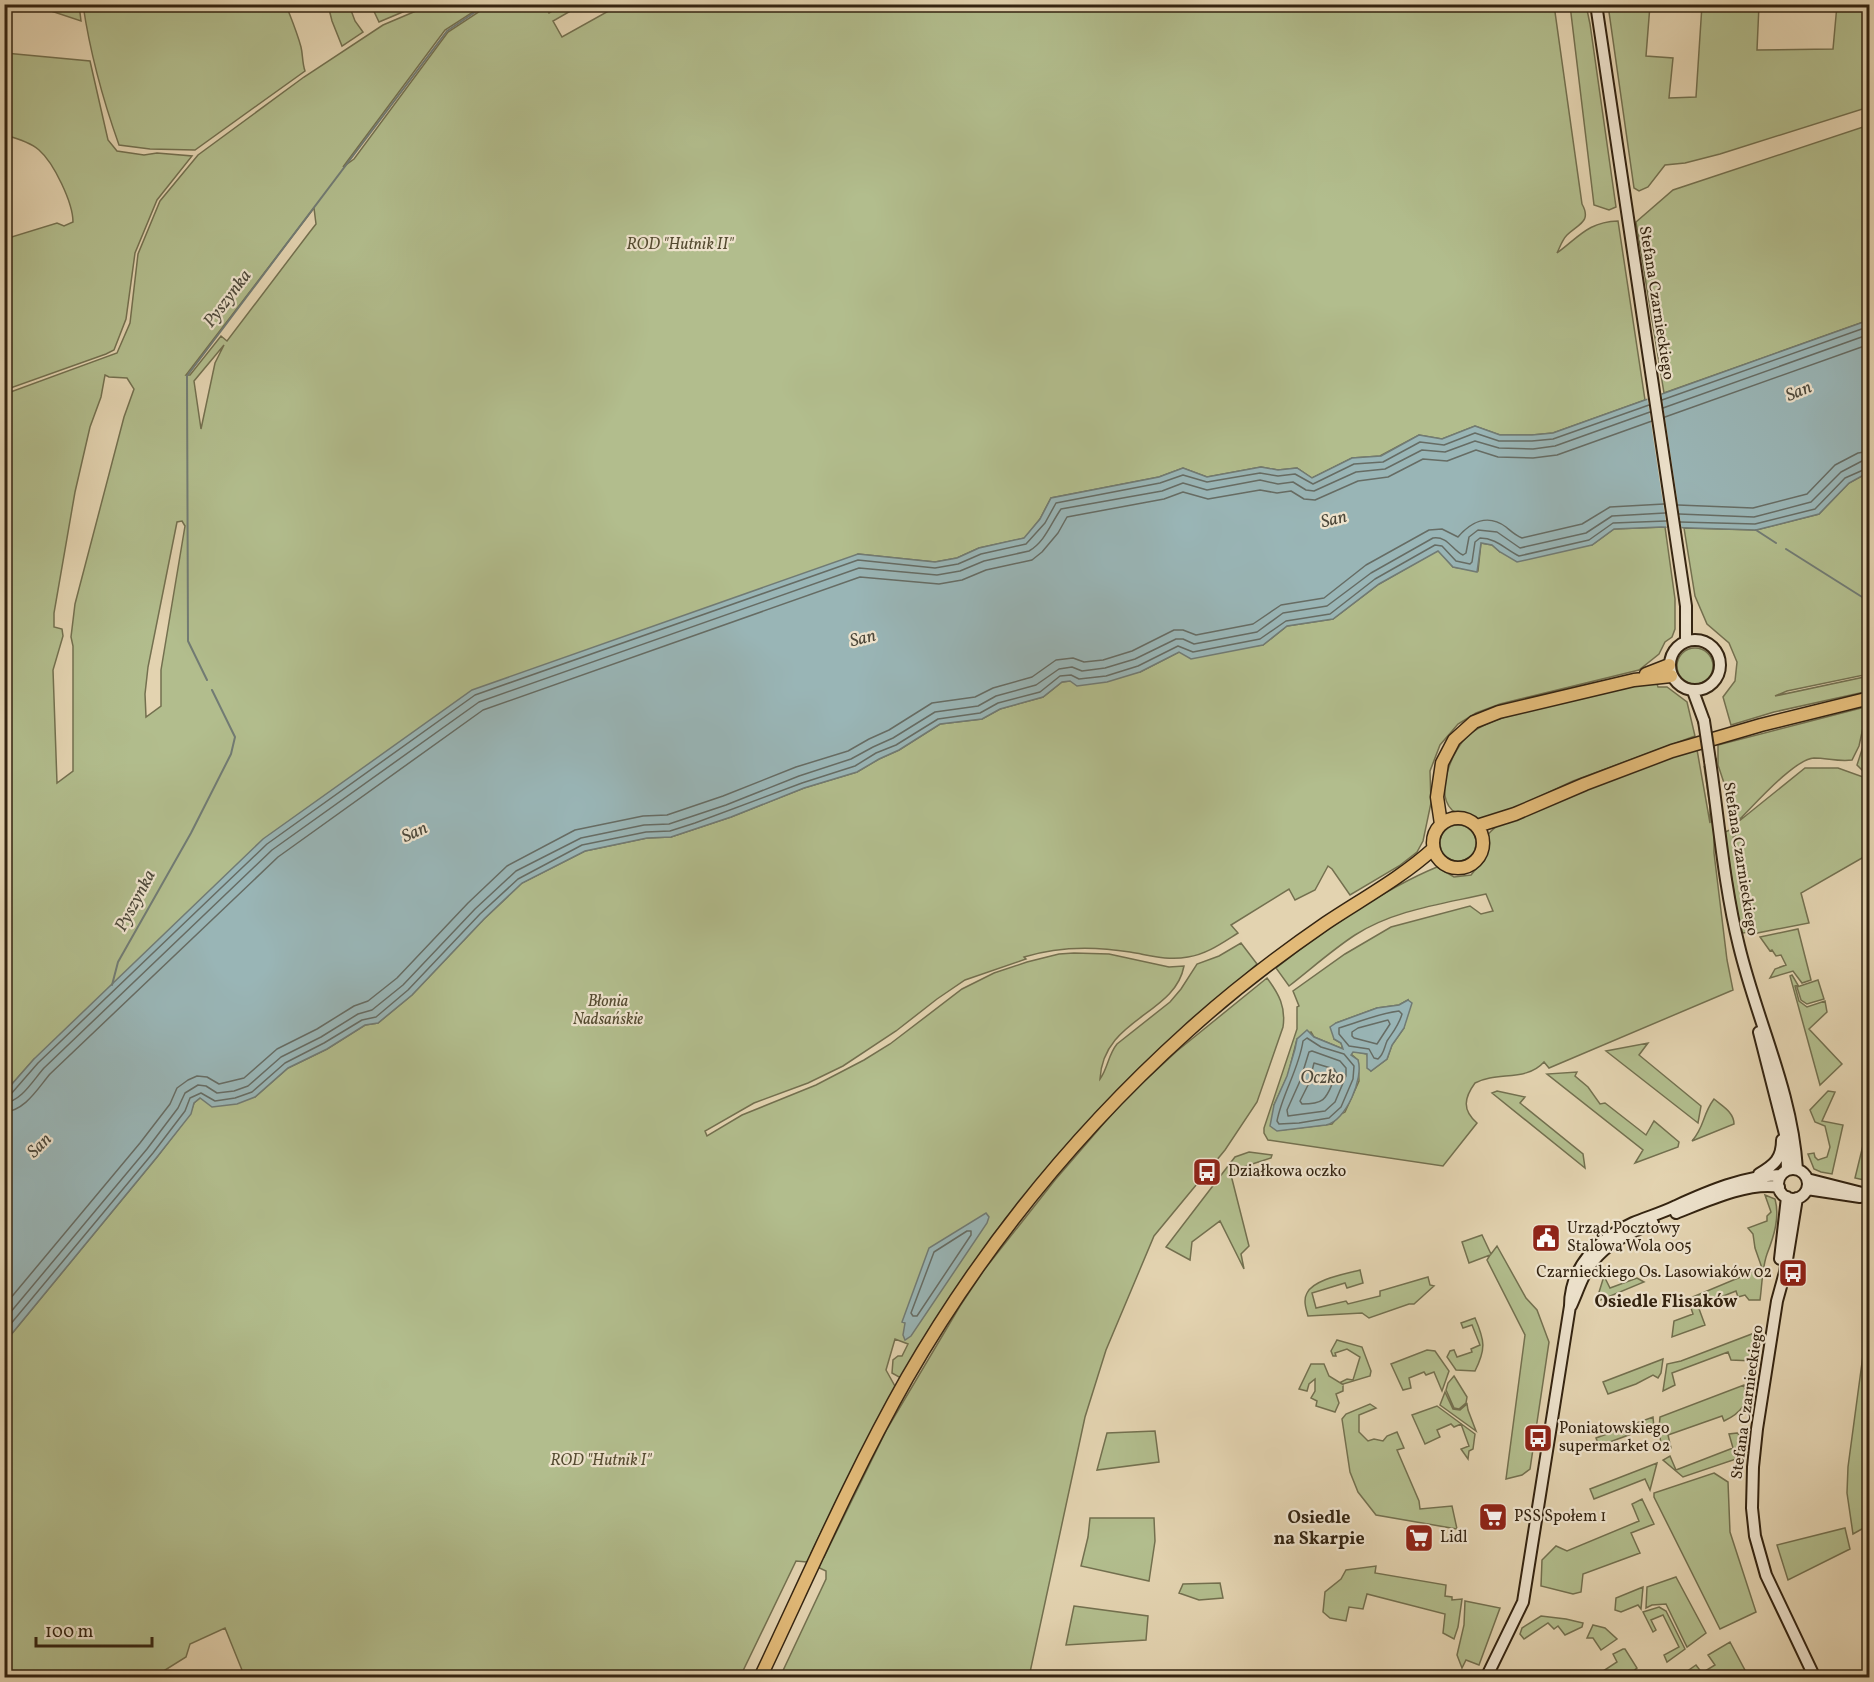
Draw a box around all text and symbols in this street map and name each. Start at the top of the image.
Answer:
street label: Stefana Czarnieckiego [1633,224,1679,382]
park label: ROD "Hutnik II" [626,234,734,256]
water label: Pyszynka [198,265,258,333]
water label: San [1782,375,1816,409]
water label: San [1318,505,1350,535]
water label: San [847,624,879,654]
street label: Stefana Czarnieckiego [1717,780,1763,938]
water label: San [398,816,432,850]
water label: Pyszynka [109,866,163,936]
park label: Błonia Nadsańskie [573,991,643,1031]
water label: Oczko [1300,1066,1344,1091]
water label: San [22,1128,58,1164]
bus stop icon: Działkowa oczko [1191,1156,1223,1188]
place label: Działkowa oczko [1228,1161,1346,1183]
place label: Urząd Pocztowy Stalowa Wola 005 [1567,1218,1692,1258]
public building icon: Urząd Pocztowy Stalowa Wola 005 [1530,1222,1562,1254]
bus stop icon: Czarnieckiego Os. Lasowiaków 02 [1777,1257,1809,1289]
place label: Czarnieckiego Os. Lasowiaków 02 [1536,1262,1772,1284]
district label: Osiedle Flisaków [1595,1290,1737,1315]
street label: Stefana Czarnieckiego [1726,1323,1770,1481]
place label: Poniatowskiego supermarket 02 [1559,1418,1670,1458]
bus stop icon: Poniatowskiego supermarket 02 [1522,1422,1554,1454]
park label: ROD "Hutnik I" [550,1450,652,1472]
supermarket icon: PSS Społem 1 [1477,1501,1509,1533]
district label: Osiedle na Skarpie [1273,1506,1365,1552]
place label: PSS Społem 1 [1514,1506,1606,1528]
supermarket icon: Lidl [1403,1522,1435,1554]
place label: Lidl [1440,1527,1468,1549]
scale bar [36,1610,152,1648]
text: 100 m [45,1620,94,1645]

